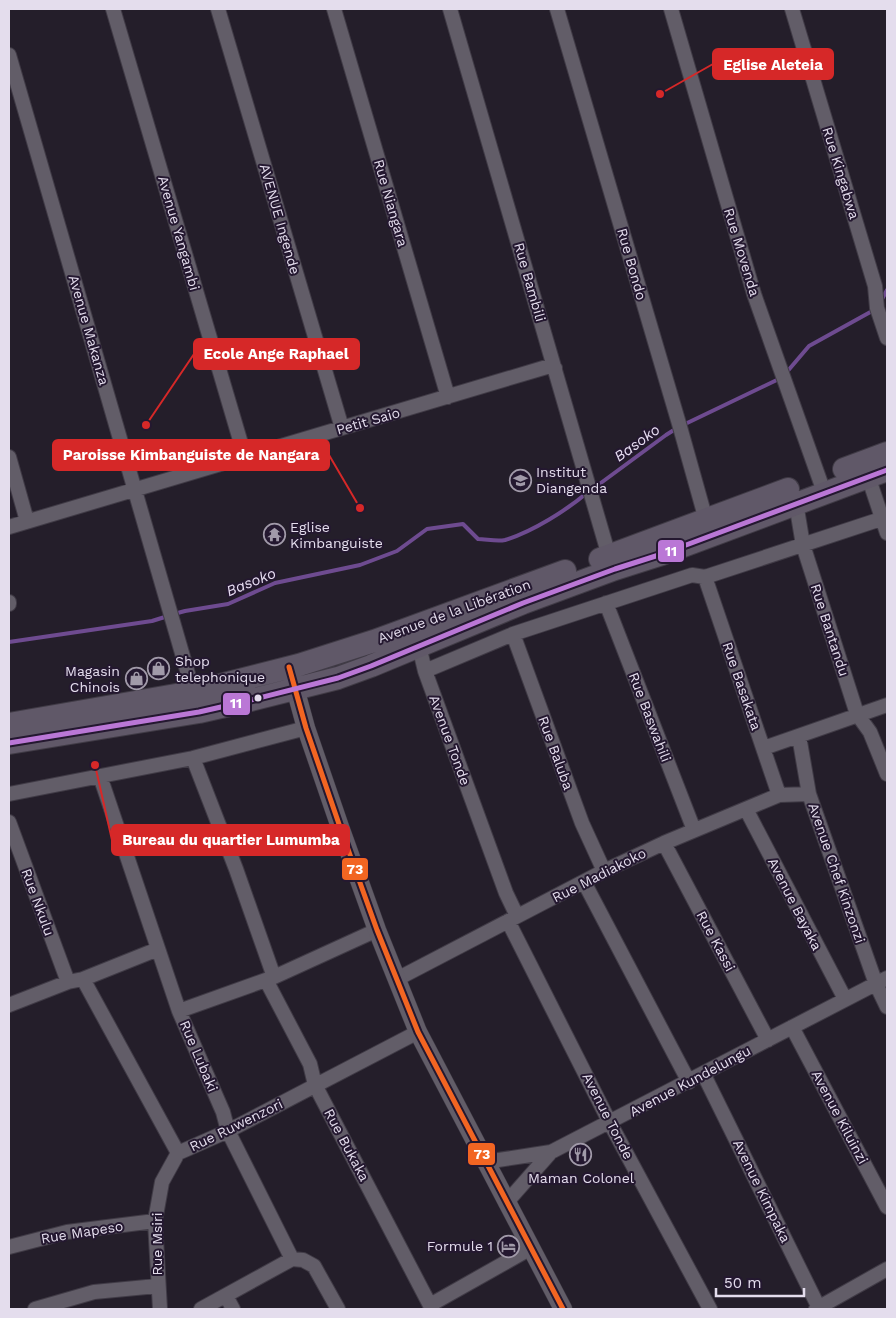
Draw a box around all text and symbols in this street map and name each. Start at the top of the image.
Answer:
callout: Eglise Aleteia [713,49,833,79]
text: Eglise Aleteia [723,56,823,74]
street label: Rue Kingabwa [819,125,863,221]
street label: Rue Niangara [371,158,411,249]
street label: AVENUE Ingende [257,162,303,276]
street label: Avenue Yangambi [155,174,203,292]
street label: Rue Movenda [721,206,763,298]
street label: Rue Bondo [614,226,650,302]
street label: Rue Bambili [511,241,549,323]
street label: Avenue Makanza [66,273,112,387]
callout: Ecole Ange Raphael [194,339,359,369]
text: Ecole Ange Raphael [203,345,349,363]
street label: Petit Saio [334,404,402,438]
water label: Basoko [611,420,663,466]
callout: Paroisse Kimbanguiste de Nangara [53,440,329,470]
text: Paroisse Kimbanguiste de Nangara [63,446,320,464]
place label: Institut Diangenda [536,464,607,496]
school or university icon: Institut Diangenda [508,468,532,492]
place label: Eglise Kimbanguiste [290,519,383,551]
temple icon: Eglise Kimbanguiste [262,523,286,547]
line badge: 11 [657,539,685,563]
text: 11 [665,543,677,559]
water label: Basoko [223,564,279,600]
street label: Avenue de la Libération [375,576,533,646]
street label: Rue Bantandu [808,582,852,678]
street label: Rue Basakata [719,640,765,732]
place label: Shop telephonique [175,653,265,685]
shop icon: Shop telephonique [147,657,171,681]
place label: Magasin Chinois [65,663,120,695]
shop icon: Magasin Chinois [124,667,148,691]
street label: Rue Baswahili [626,670,674,764]
line badge: 11 [222,692,251,716]
unlabelled marker [253,693,263,703]
street label: Avenue Tonde [426,693,474,787]
text: 11 [230,695,242,711]
street label: Rue Baluba [535,714,577,792]
street label: Avenue Chef Kinzonzi [805,801,869,945]
callout: Bureau du quartier Lumumba [112,825,349,855]
text: Bureau du quartier Lumumba [122,831,340,849]
street label: Rue Madiakoko [549,844,649,906]
street label: Avenue Bayaka [765,855,825,953]
line badge: 73 [341,857,369,881]
text: 73 [347,861,363,877]
street label: Rue Nkulu [18,866,58,938]
street label: Rue Kassi [693,908,739,974]
street label: Rue Lubaki [177,1018,221,1094]
street label: Avenue Kundelungu [627,1042,753,1120]
street label: Avenue Kiluinzi [809,1067,871,1167]
street label: Avenue Tonde [579,1070,637,1162]
street label: Rue Ruwenzori [187,1095,285,1155]
street label: Rue Bukaka [321,1106,373,1184]
street label: Avenue Kimpaka [730,1137,794,1245]
line badge: 73 [467,1142,496,1166]
restaurant icon: Maman Colonel [569,1143,593,1167]
text: 73 [474,1146,490,1162]
place label: Maman Colonel [528,1170,635,1186]
street label: Rue Msiri [149,1212,165,1276]
street label: Rue Mapeso [40,1218,124,1246]
hotel icon: Formule 1 [497,1234,521,1258]
place label: Formule 1 [427,1238,493,1254]
scale bar [716,1266,804,1298]
text: 50 m [724,1274,761,1292]

